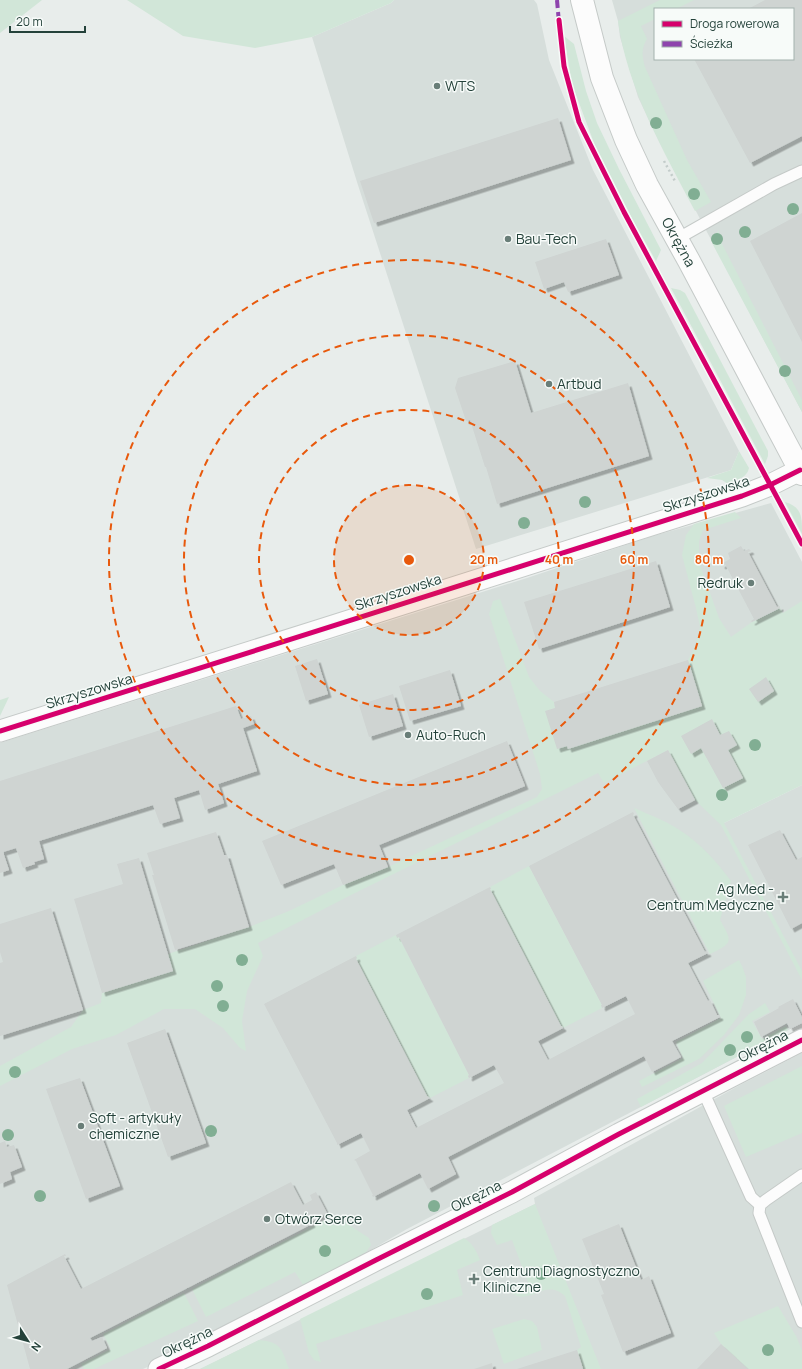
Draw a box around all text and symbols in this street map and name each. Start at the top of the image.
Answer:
scale bar [10,8,85,34]
legend [654,8,794,60]
text: 20 m [16,13,43,30]
text: Droga rowerowa [690,15,779,32]
text: Ścieżka [690,35,733,52]
place label: WTS [445,76,475,95]
marker: WTS [432,81,442,91]
street label: Okrężna [658,214,700,270]
place label: Bau-Tech [516,229,577,248]
marker: Bau-Tech [503,234,513,244]
place label: Artbud [557,374,601,393]
marker: Artbud [544,379,554,389]
street label: Skrzyszowska [660,471,752,516]
text: 20 m [470,551,498,568]
text: 40 m [545,551,573,568]
text: 60 m [620,551,648,568]
text: 80 m [695,551,723,568]
centre of rings [402,553,416,567]
street label: Skrzyszowska [352,569,444,614]
place label: Redruk [697,573,744,592]
marker: Redruk [746,578,756,588]
street label: Skrzyszowska [43,668,135,713]
place label: Auto-Ruch [416,725,486,744]
marker: Auto-Ruch [403,730,413,740]
place label: Ag Med - Centrum Medyczne [647,879,774,914]
marker: Ag Med - Centrum Medyczne [777,891,789,903]
street label: Okrężna [734,1025,791,1066]
place label: Soft - artykuły chemiczne [89,1108,182,1143]
marker: Soft - artykuły chemiczne [76,1121,86,1131]
street label: Okrężna [447,1175,504,1216]
place label: Otwórz Serce [275,1209,362,1228]
marker: Otwórz Serce [262,1214,272,1224]
place label: Centrum Diagnostyczno Kliniczne [483,1261,640,1296]
marker: Centrum Diagnostyczno Kliniczne [468,1273,480,1285]
north arrow [8,1321,48,1361]
street label: Okrężna [158,1321,215,1362]
text: N [28,1340,45,1355]

